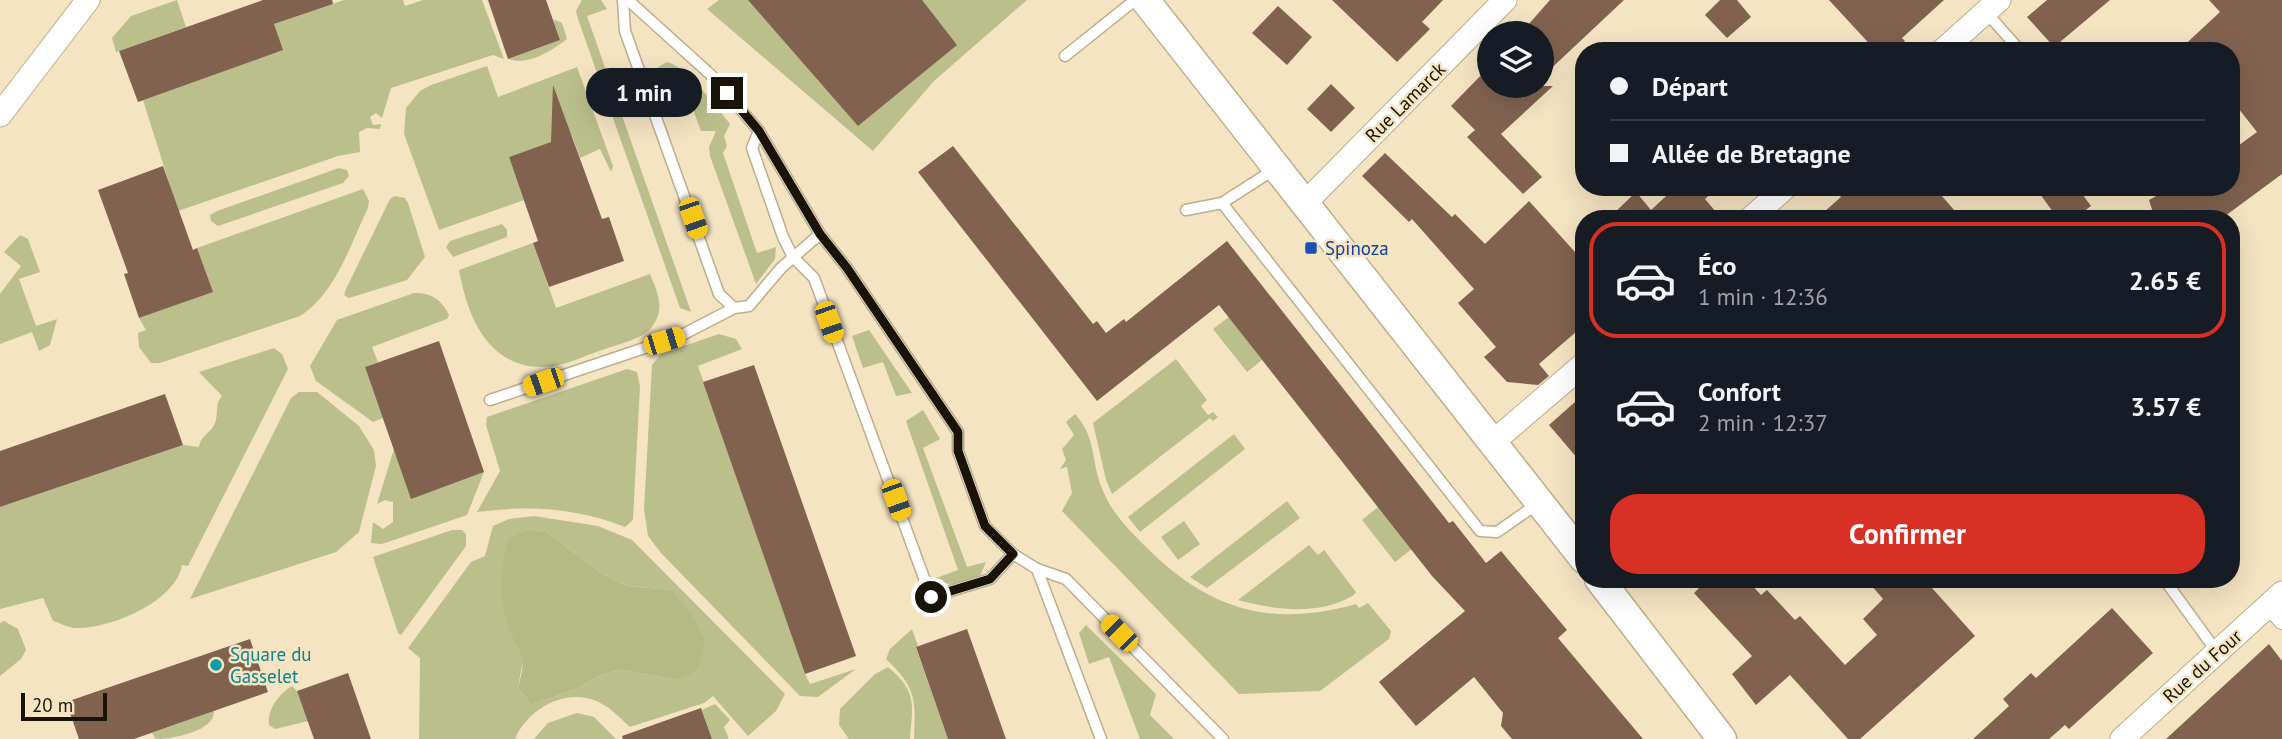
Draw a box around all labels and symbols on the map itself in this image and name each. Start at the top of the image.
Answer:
street label: Rue Lamarck [1360,57,1450,147]
callout: 1 min [587,68,702,118]
route end [711,77,743,109]
car [677,195,710,241]
place label: Spinoza [1325,236,1389,260]
marker: Spinoza [1303,240,1319,256]
car [813,299,846,345]
car [641,325,688,357]
car [520,365,567,399]
car [879,477,914,523]
route start [915,581,947,613]
car [1097,611,1142,655]
street label: Rue du Four [2157,624,2247,708]
place label: Square du Gasselet [230,642,312,688]
marker: Square du Gasselet [208,657,224,673]
scale bar [21,690,107,722]

